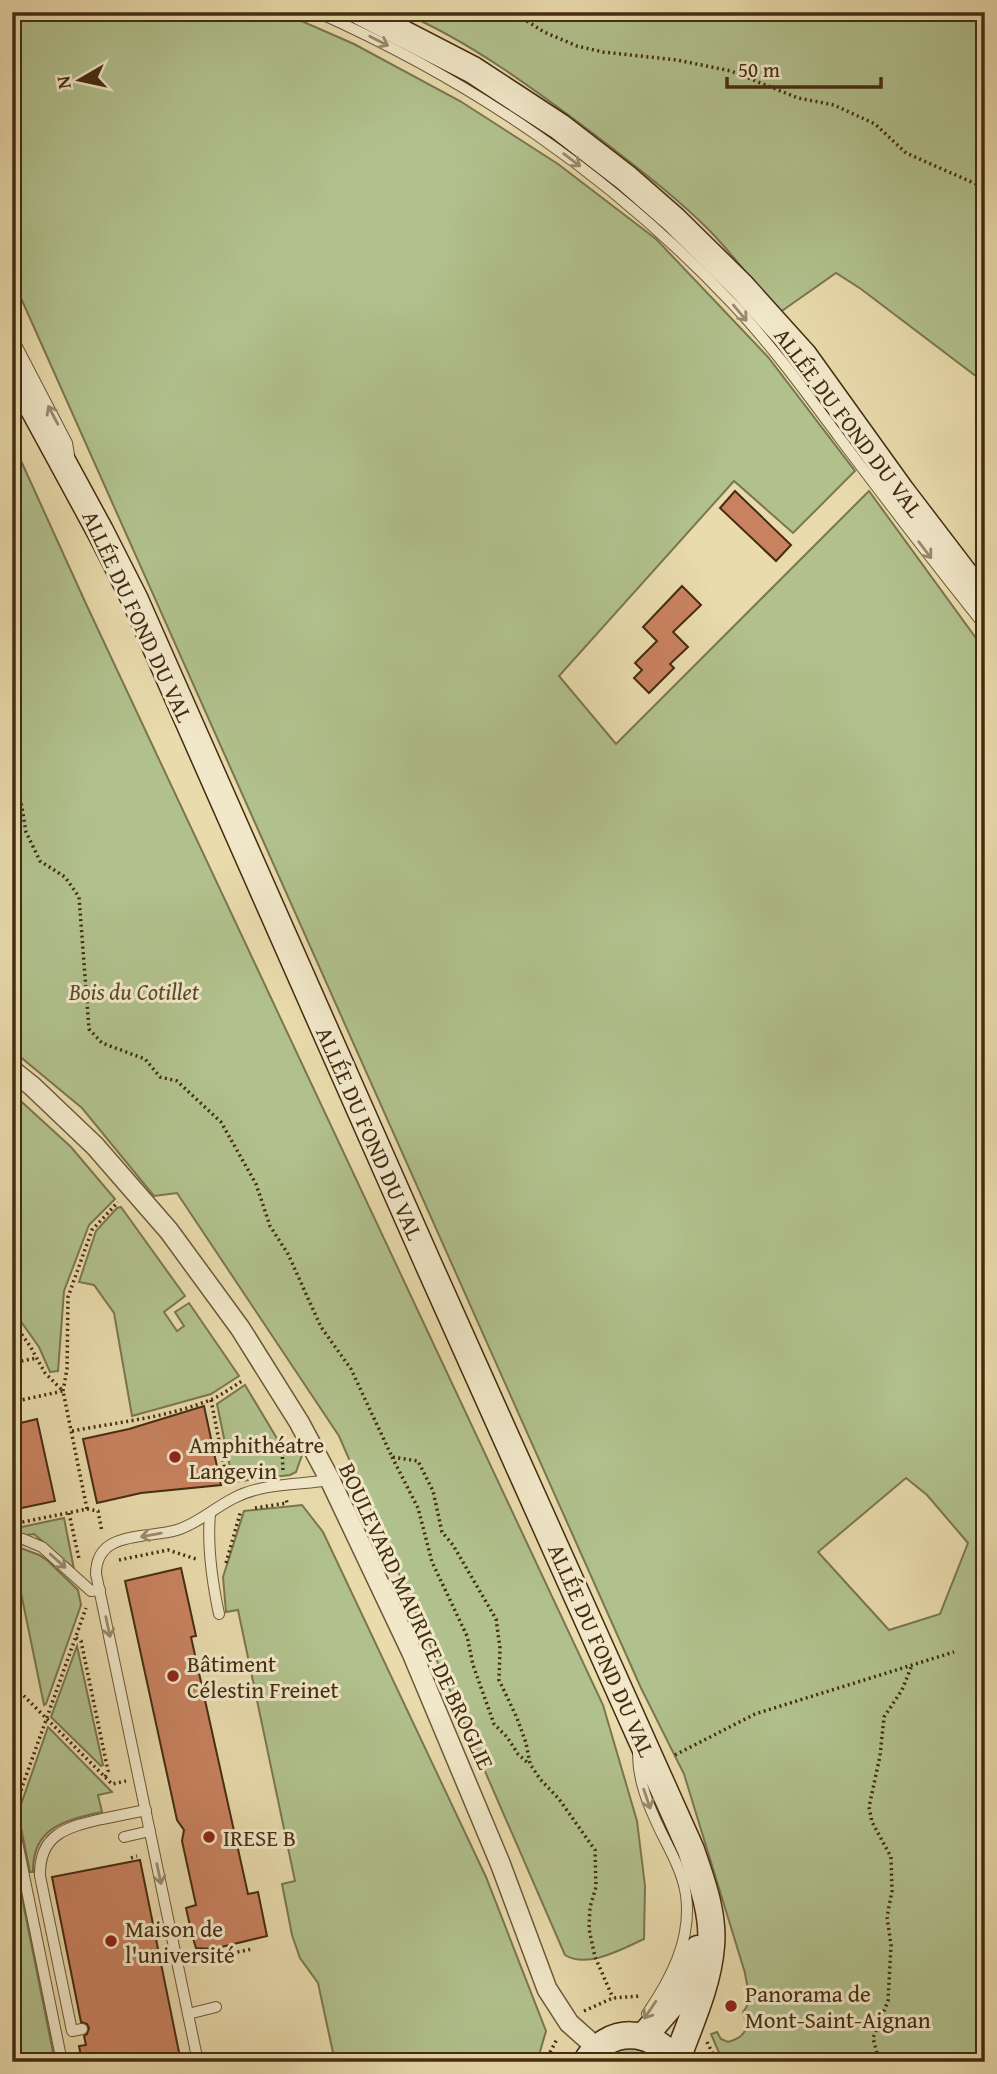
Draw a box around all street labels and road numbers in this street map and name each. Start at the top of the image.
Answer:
street label: ALLÉE DU FOND DU VAL [767,320,931,524]
street label: ALLÉE DU FOND DU VAL [74,505,202,727]
street label: ALLÉE DU FOND DU VAL [308,1021,432,1245]
street label: BOULEVARD MAURICE DE BROGLIE [331,1457,503,1775]
street label: ALLÉE DU FOND DU VAL [540,1538,664,1762]

